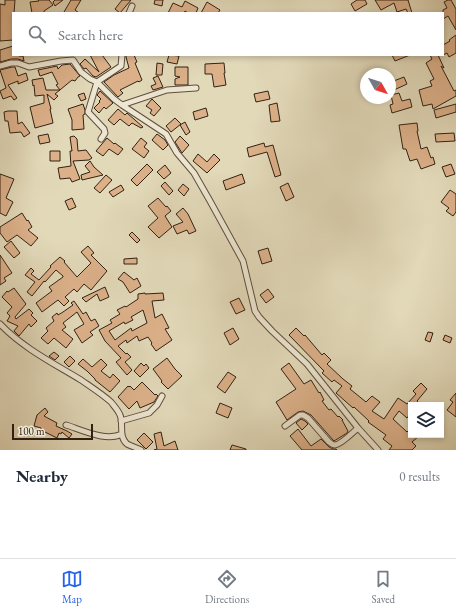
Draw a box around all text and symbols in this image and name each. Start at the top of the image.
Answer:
search box [12,12,444,56]
icon: search [26,23,48,45]
text: Search here [58,25,123,44]
north arrow [360,68,396,104]
map controls [408,402,444,438]
button: layers [408,402,444,438]
scale bar [12,422,93,441]
text: 100 m [18,424,45,438]
text: Nearby [16,465,68,487]
text: 0 results [399,468,440,485]
tab: Map [61,568,83,606]
tab: Directions [205,568,249,606]
tab: Saved [371,568,395,606]

